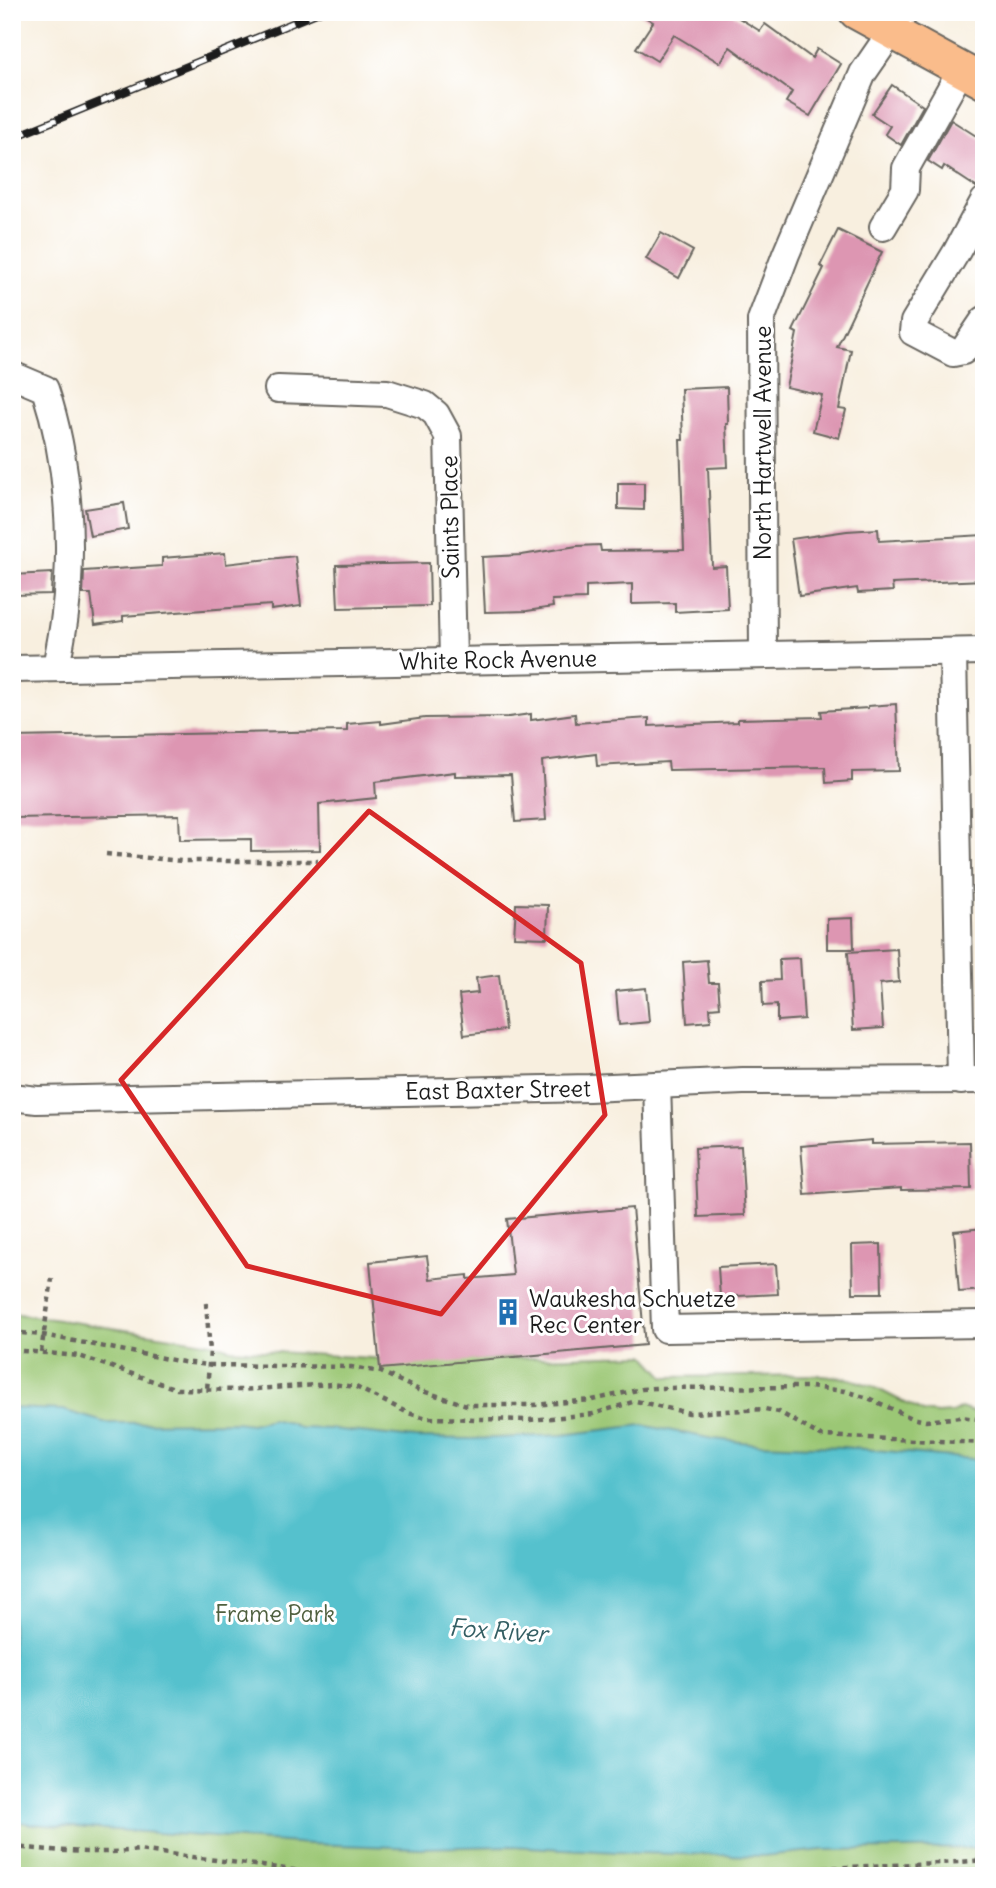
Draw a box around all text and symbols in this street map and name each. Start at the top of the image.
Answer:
street label: North Hartwell Avenue [748,326,777,560]
street label: Saints Place [434,455,465,579]
street label: White Rock Avenue [399,643,597,676]
street label: East Baxter Street [405,1073,591,1106]
place label: Waukesha Schuetze Rec Center [529,1284,736,1339]
building icon: Waukesha Schuetze Rec Center [493,1297,523,1327]
park label: Frame Park [215,1599,335,1628]
water label: Fox River [448,1612,551,1649]

